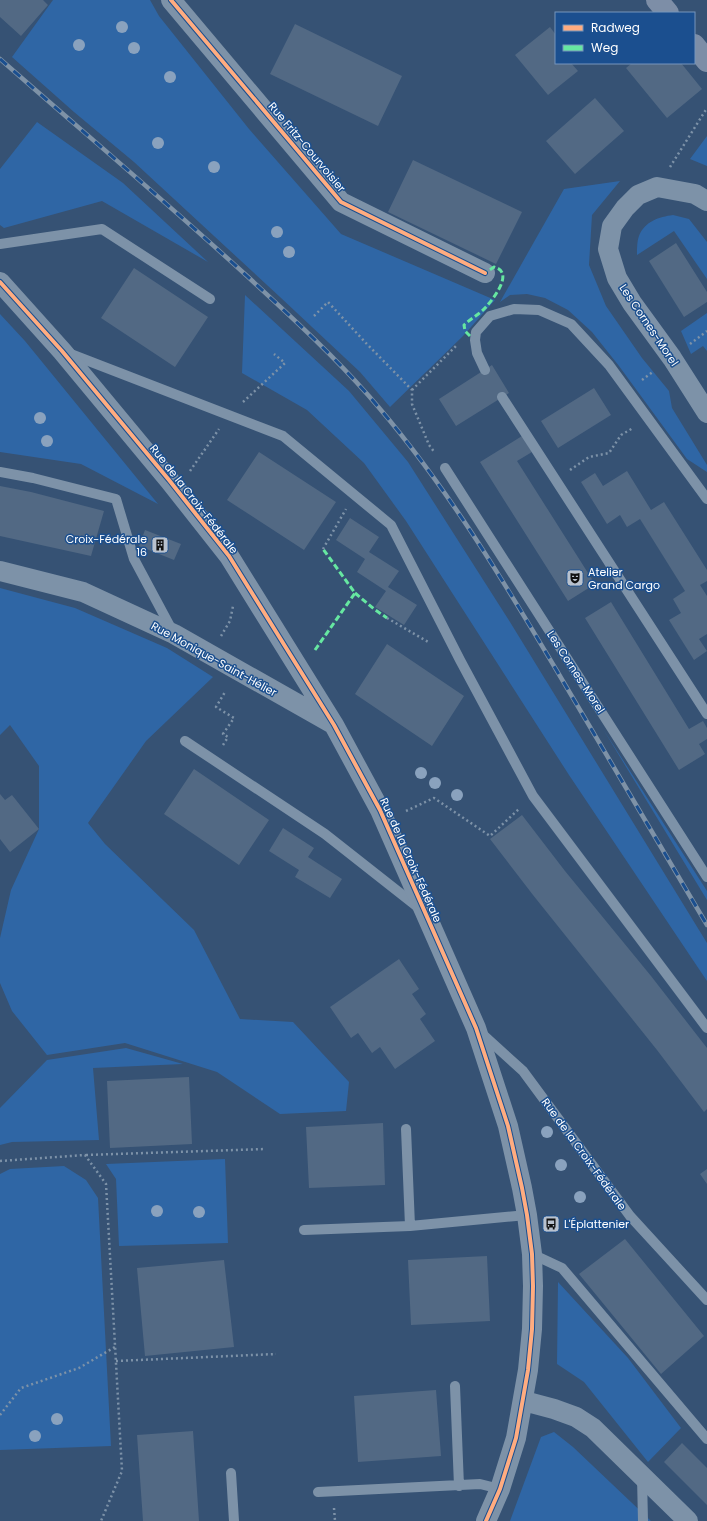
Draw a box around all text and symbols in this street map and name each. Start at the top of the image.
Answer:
legend [555,12,695,64]
text: Radweg [591,19,640,36]
text: Weg [591,39,618,56]
street label: Rue Fritz-Courvoisier [265,99,349,195]
street label: Les Cornes-Morel [616,281,682,369]
street label: Rue de la Croix-Fédérale [146,441,242,557]
place label: Croix-Fédérale 16 [66,531,147,560]
building icon: Croix-Fédérale 16 [150,535,170,555]
place label: Atelier Grand Cargo [588,564,660,593]
theatre icon: Atelier Grand Cargo [565,568,585,588]
street label: Rue Monique-Saint-Hélier [148,618,280,700]
street label: Les Cornes-Morel [543,628,609,716]
street label: Rue de la Croix-Fédérale [376,795,446,925]
street label: Rue de la Croix-Fédérale [538,1095,630,1213]
bus stop icon: L'Éplattenier [541,1214,561,1234]
place label: L'Éplattenier [564,1216,629,1232]

